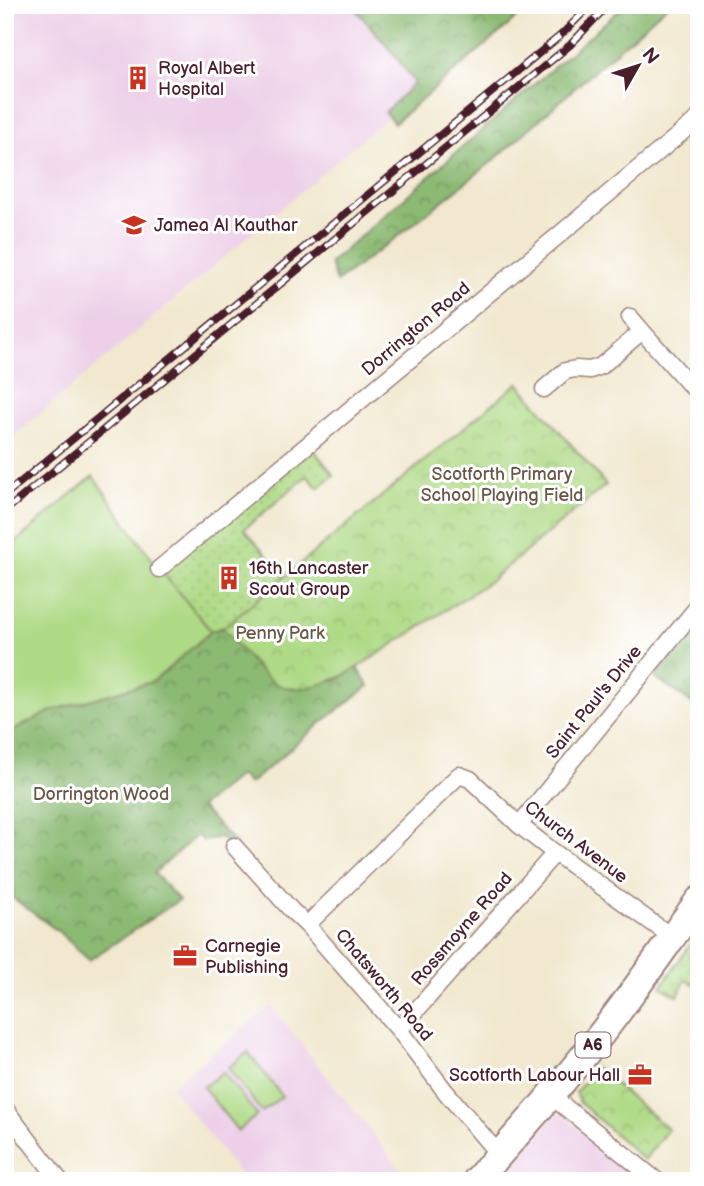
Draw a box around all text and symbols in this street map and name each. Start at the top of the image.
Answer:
north arrow [602,32,672,102]
text: N [637,43,663,69]
place label: Royal Albert Hospital [158,58,256,100]
building icon: Royal Albert Hospital [124,64,152,92]
school or university icon: Jamea Al Kauthar [120,211,148,239]
place label: Jamea Al Kauthar [154,215,298,236]
street label: Dorrington Road [358,278,474,380]
park label: Scotforth Primary School Playing Field [421,464,583,506]
place label: 16th Lancaster Scout Group [249,558,369,600]
building icon: 16th Lancaster Scout Group [215,564,243,592]
park label: Penny Park [235,623,325,644]
street label: Saint Paul's Drive [542,641,646,763]
park label: Dorrington Wood [33,784,169,805]
street label: Church Avenue [520,796,632,888]
street label: Rossmoyne Road [407,868,517,990]
street label: Chatsworth Road [331,925,437,1045]
place label: Carnegie Publishing [205,936,288,978]
office icon: Carnegie Publishing [171,942,199,970]
road number: A6 [576,1032,610,1058]
office icon: Scotforth Labour Hall [626,1061,654,1089]
place label: Scotforth Labour Hall [449,1065,620,1086]

